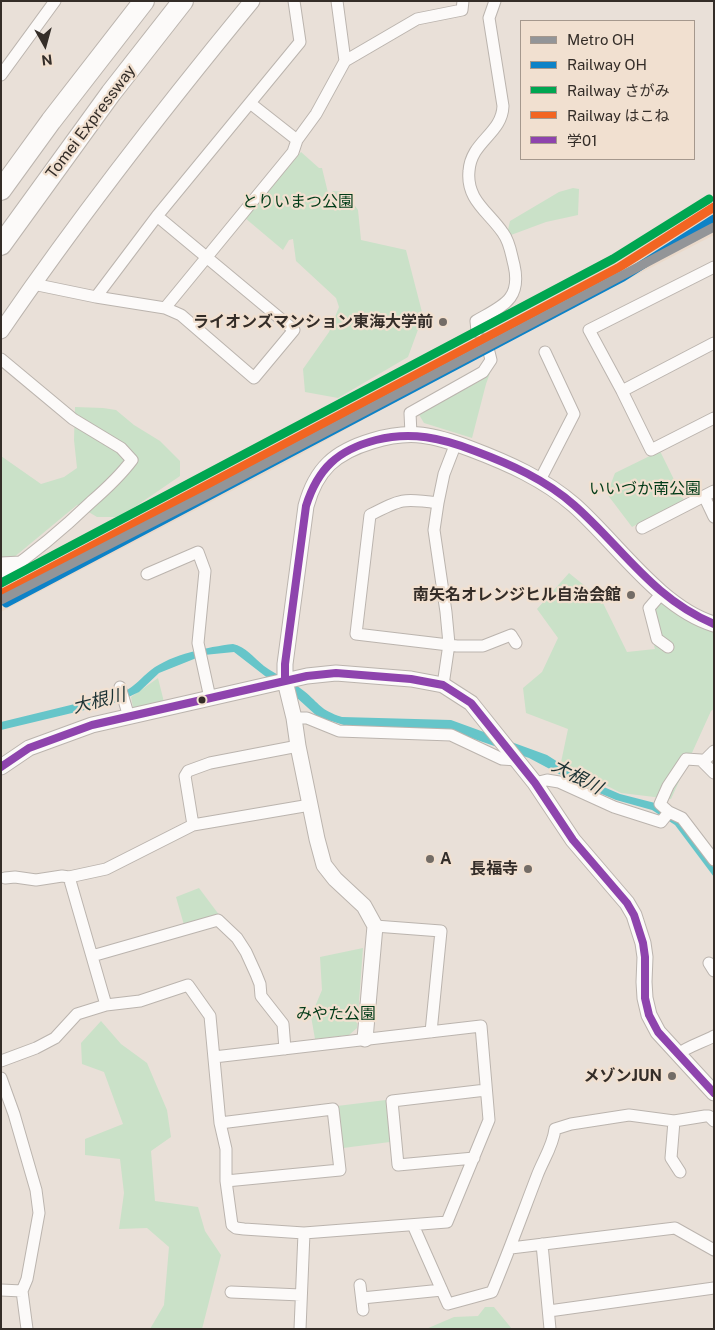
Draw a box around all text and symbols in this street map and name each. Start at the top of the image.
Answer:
north arrow [20,20,70,70]
legend [520,20,695,160]
text: Metro OH [567,31,634,48]
text: N [40,51,53,68]
text: Railway OH [567,56,647,73]
street label: Tomei Expressway [42,61,140,183]
text: Railway さがみ [567,82,670,99]
text: Railway はこね [567,107,670,124]
text: 学01 [567,132,597,149]
park label: とりいまつ公園 [242,192,354,212]
place label: ライオンズマンション東海大学前 [193,312,433,332]
marker: ライオンズマンション東海大学前 [437,316,449,328]
park label: いいづか南公園 [589,479,701,499]
place label: 南矢名オレンジヒル自治会館 [413,585,621,605]
marker: 南矢名オレンジヒル自治会館 [625,589,637,601]
water label: 大根川 [70,684,128,718]
unlabelled marker [197,695,207,705]
water label: 大根川 [548,755,606,799]
place label: A [440,849,452,869]
marker: A [424,853,436,865]
place label: 長福寺 [470,859,518,879]
marker: 長福寺 [522,863,534,875]
park label: みやた公園 [296,1004,376,1024]
place label: メゾンJUN [583,1066,662,1086]
marker: メゾンJUN [666,1070,678,1082]

